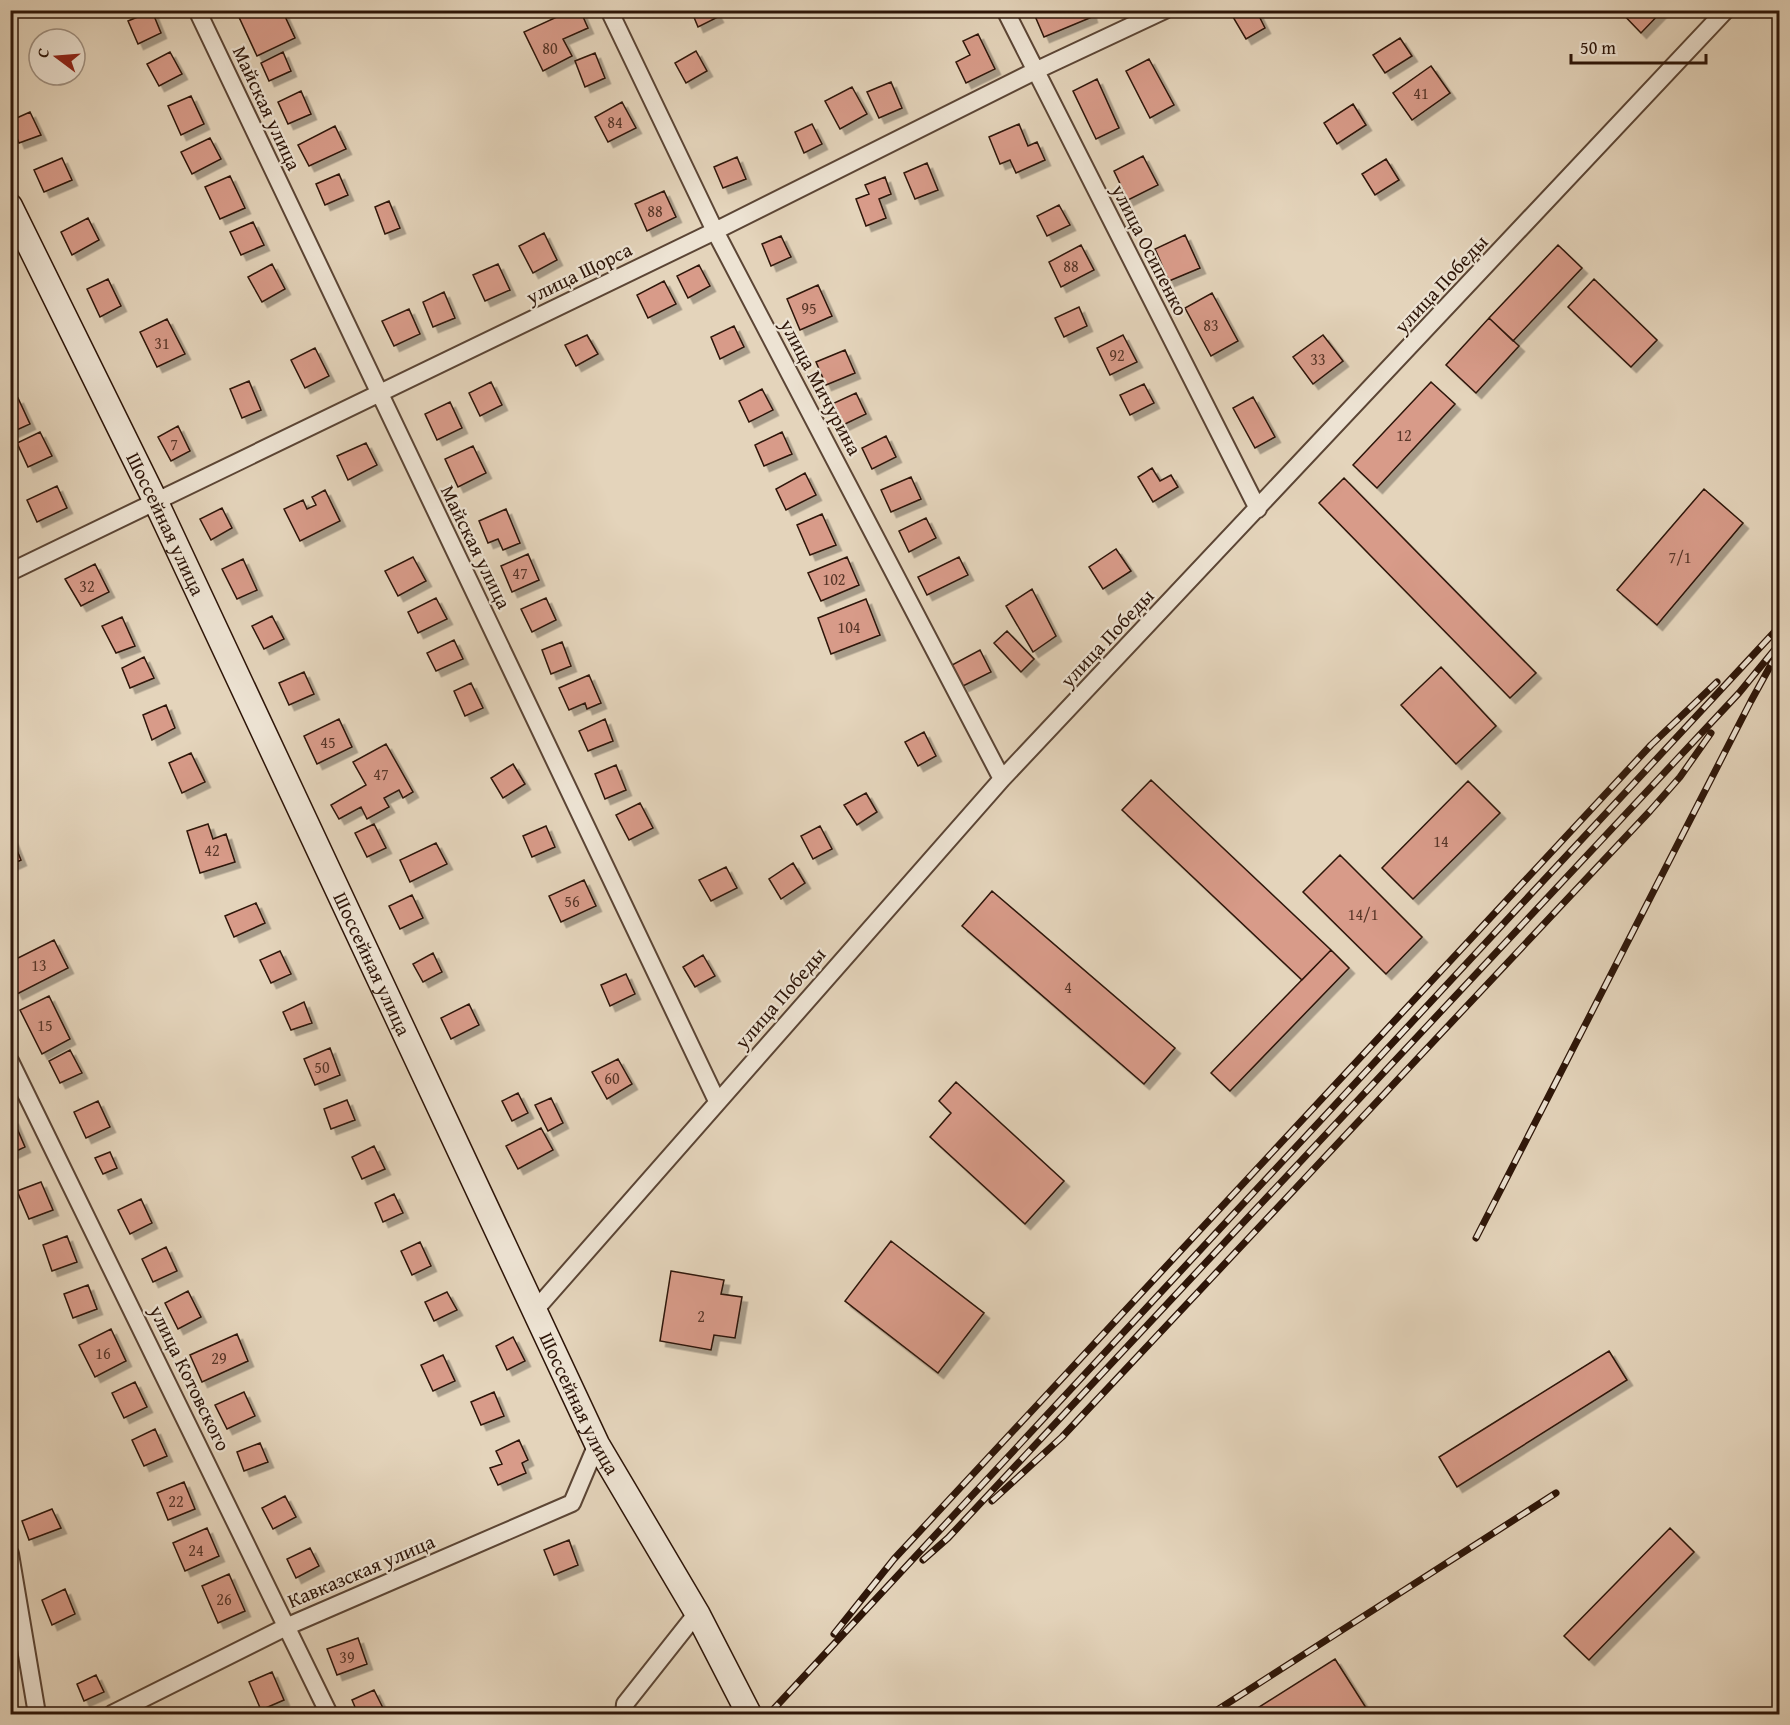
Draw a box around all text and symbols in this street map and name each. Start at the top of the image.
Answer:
north arrow [27,27,87,87]
scale bar [1571,27,1706,65]
text: 50 m [1580,34,1616,61]
house number: 80 [542,36,558,60]
street label: Майская улица [226,41,309,175]
text: С [30,45,55,61]
house number: 41 [1413,81,1429,105]
house number: 84 [607,110,623,134]
street label: улица Осипенко [1104,178,1196,321]
house number: 88 [647,199,663,223]
street label: улица Победы [1386,228,1494,340]
street label: улица Щорса [520,234,637,311]
house number: 88 [1063,254,1079,278]
house number: 95 [801,296,817,320]
street label: улица Мичурина [773,313,870,461]
house number: 83 [1203,313,1219,337]
house number: 31 [154,331,170,355]
house number: 92 [1109,343,1125,367]
house number: 33 [1310,347,1326,371]
house number: 12 [1396,423,1412,447]
house number: 7 [170,432,178,456]
street label: Шоссейная улица [120,447,213,601]
street label: Майская улица [434,480,519,614]
house number: 7/1 [1669,545,1691,569]
house number: 47 [512,561,528,585]
house number: 102 [822,567,846,591]
house number: 32 [79,574,95,598]
street label: улица Победы [1052,582,1160,694]
house number: 104 [837,615,861,639]
house number: 45 [320,730,336,754]
house number: 47 [373,762,389,786]
house number: 14 [1433,829,1449,853]
house number: 42 [204,838,220,862]
street label: Шоссейная улица [326,887,419,1041]
house number: 56 [564,889,580,913]
house number: 14/1 [1348,902,1378,926]
street label: улица Победы [727,941,832,1055]
house number: 13 [31,953,47,977]
house number: 4 [1064,975,1072,999]
house number: 15 [37,1013,53,1037]
house number: 50 [314,1055,330,1079]
house number: 60 [604,1066,620,1090]
street label: улица Котовского [142,1299,238,1455]
house number: 2 [697,1304,705,1328]
street label: Шоссейная улица [533,1327,627,1481]
house number: 16 [95,1341,111,1365]
house number: 29 [211,1346,227,1370]
house number: 22 [168,1489,184,1513]
street label: Кавказская улица [283,1526,439,1615]
house number: 24 [188,1538,204,1562]
house number: 26 [216,1587,232,1611]
house number: 39 [339,1645,355,1669]

